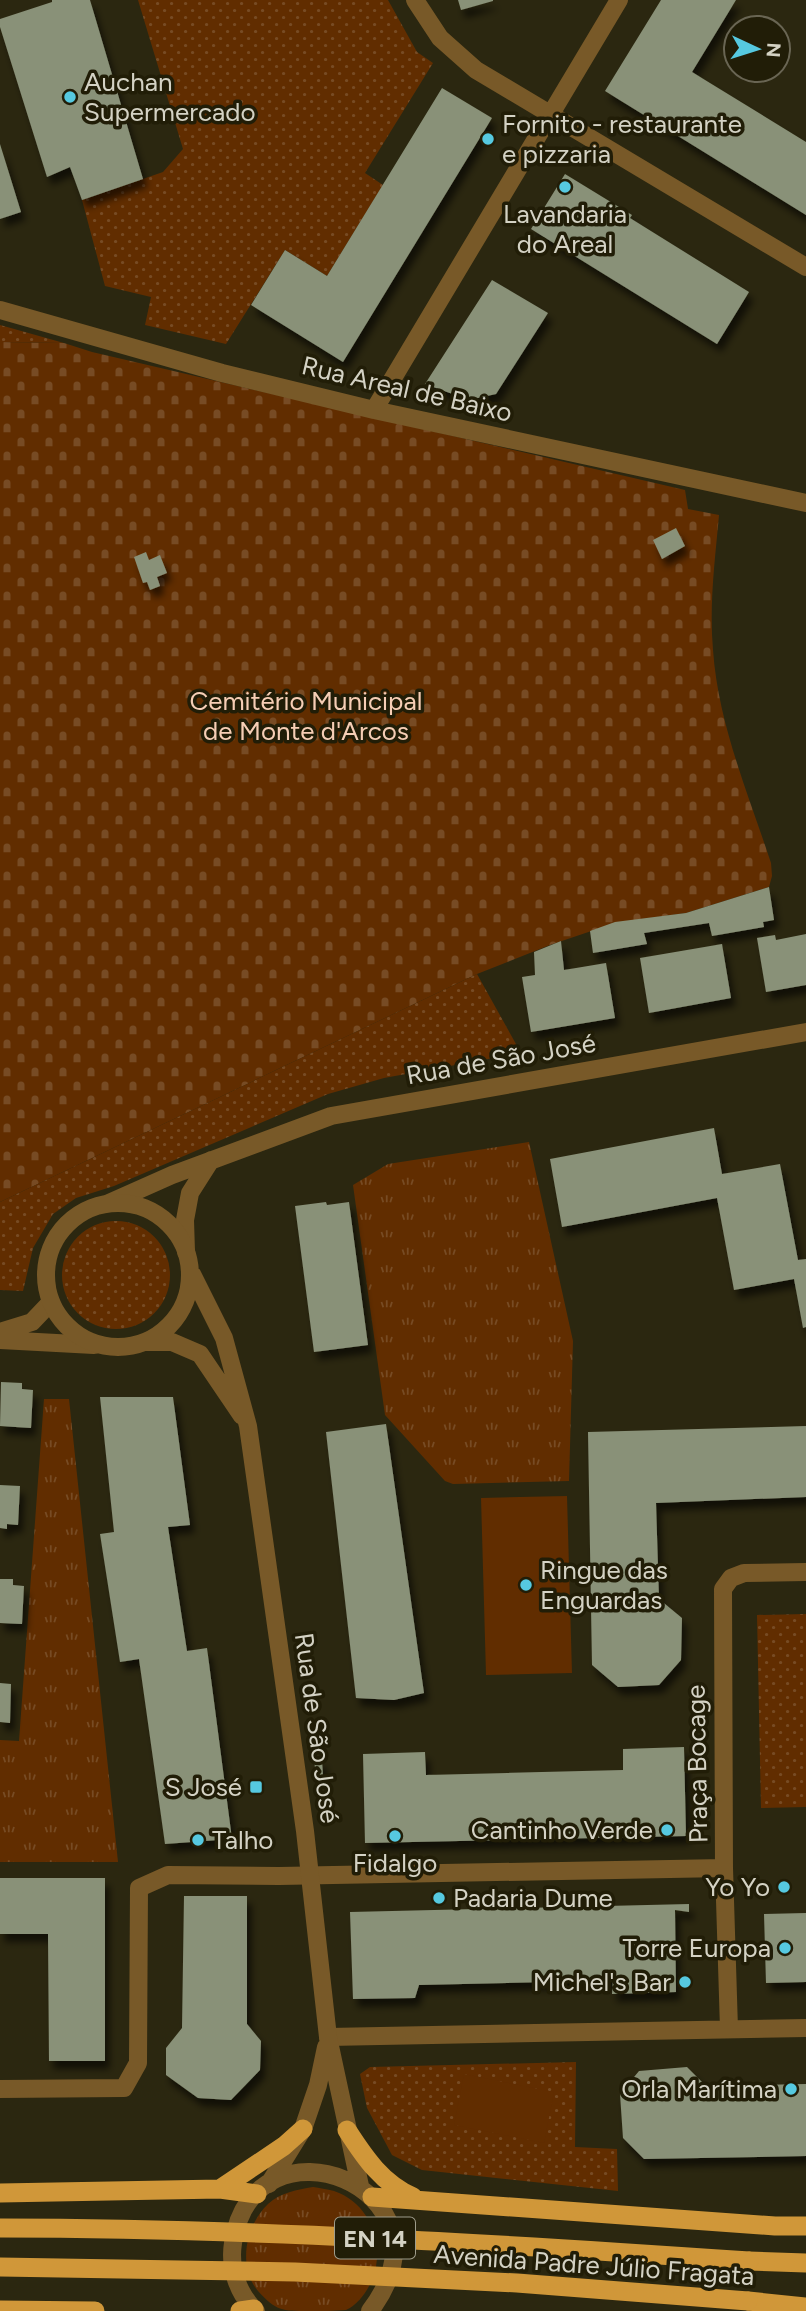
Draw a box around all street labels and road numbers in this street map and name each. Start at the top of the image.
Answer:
street label: Rua Areal de Baixo [299,349,515,429]
street label: Rua de São José [404,1027,598,1091]
street label: Rua de São José [288,1631,346,1825]
street label: Praça Bocage [680,1684,714,1844]
road number: EN 14 [335,2218,415,2258]
street label: Avenida Padre Júlio Fragata [433,2238,755,2292]

